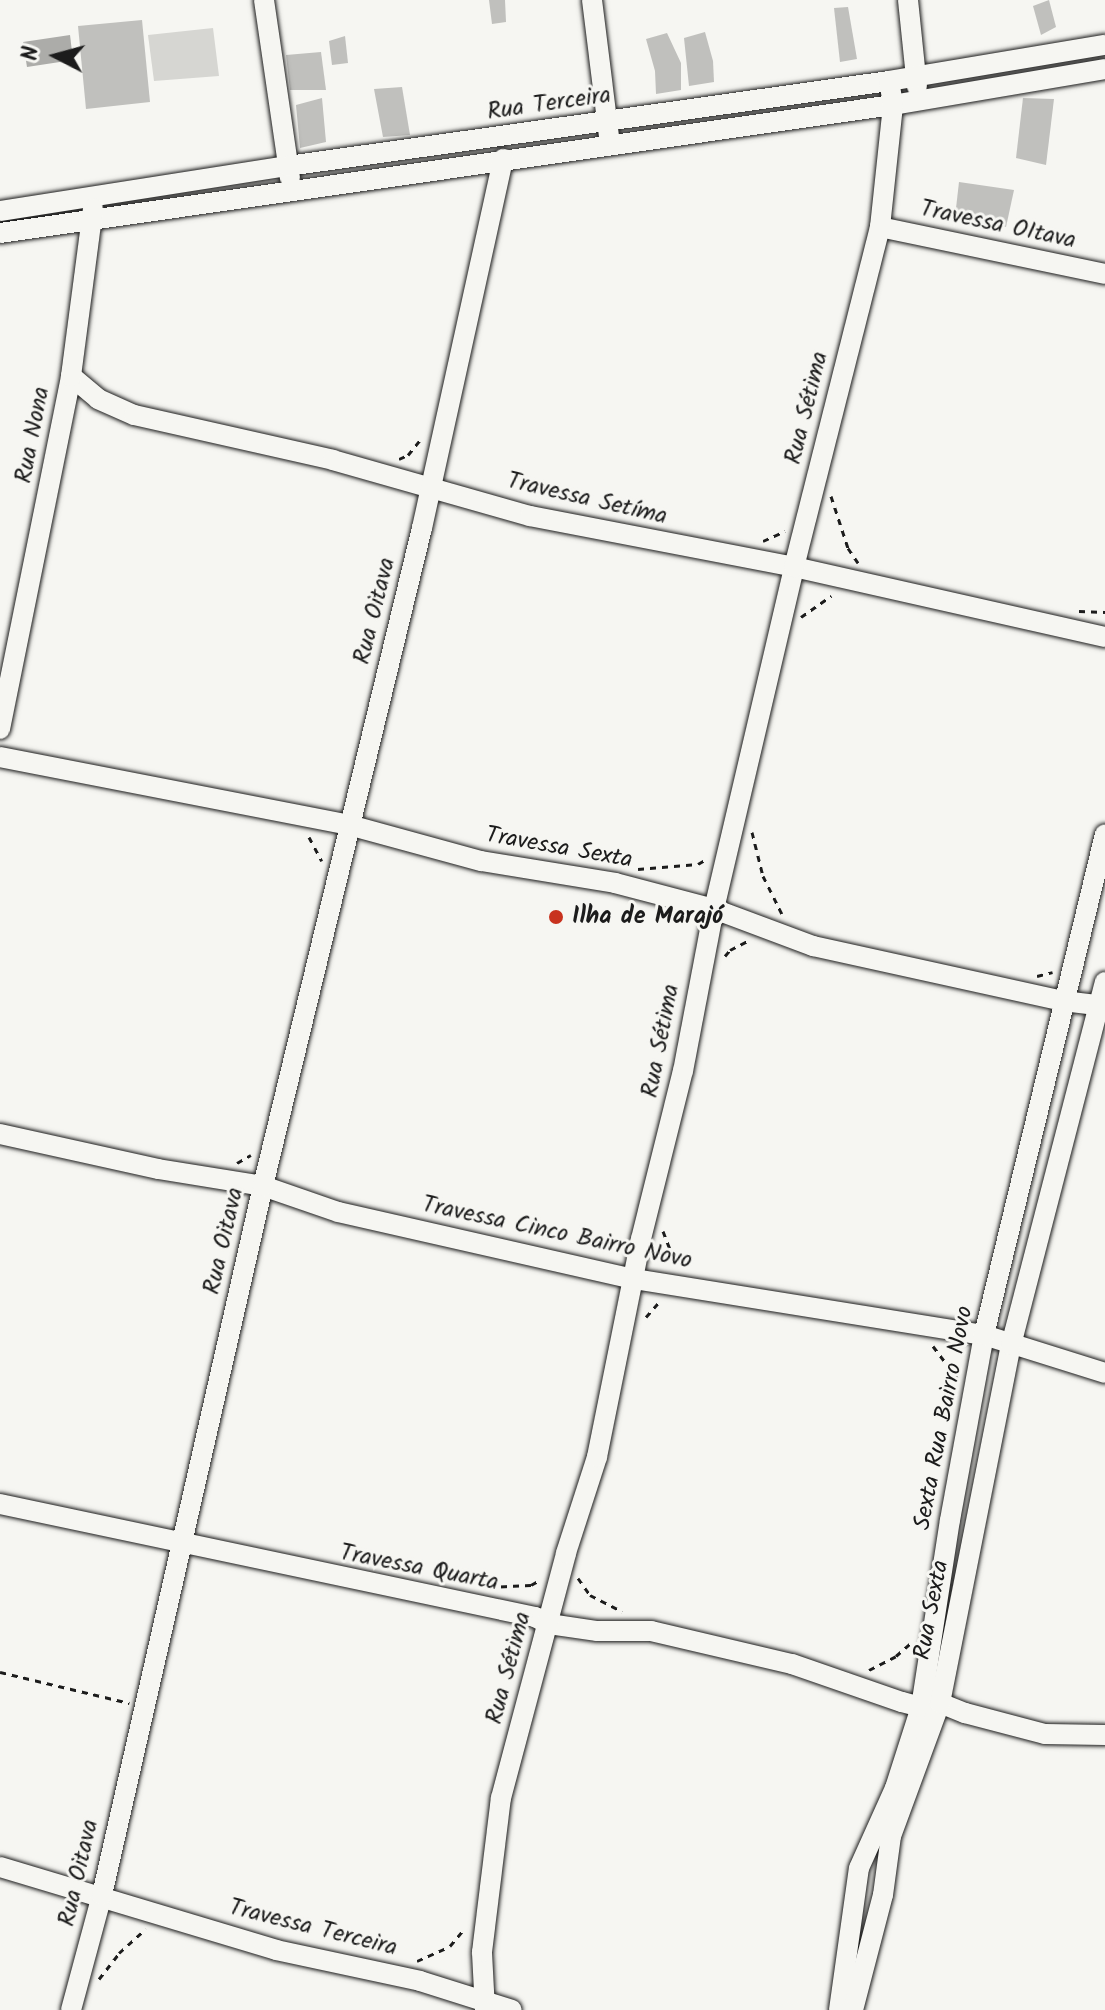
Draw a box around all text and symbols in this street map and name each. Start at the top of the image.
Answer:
north arrow [16,16,96,96]
text: N [14,45,50,62]
street label: Rua Terceira [485,81,613,127]
street label: Travessa OItava [918,194,1078,256]
street label: Rua Sétima [779,349,835,467]
street label: Rua Nona [10,384,56,486]
street label: Travessa Setíma [504,467,670,531]
street label: Rua Oitava [348,555,402,667]
street label: Travessa Sexta [483,821,635,875]
place label: Ilha de Marajó [572,903,723,931]
marker: Ilha de Marajó [547,908,565,926]
street label: Rua Sétima [636,982,686,1100]
street label: Rua Oitava [198,1185,250,1297]
street label: Travessa Cinco Bairro Novo [419,1190,695,1276]
street label: Sexta Rua Bairro Novo [908,1304,980,1532]
street label: Travessa Quarta [337,1539,501,1597]
street label: Rua Sexta [908,1558,956,1662]
street label: Rua Sétima [480,1609,538,1727]
street label: Rua Oitava [53,1817,105,1929]
street label: Travessa Terceira [226,1893,400,1963]

